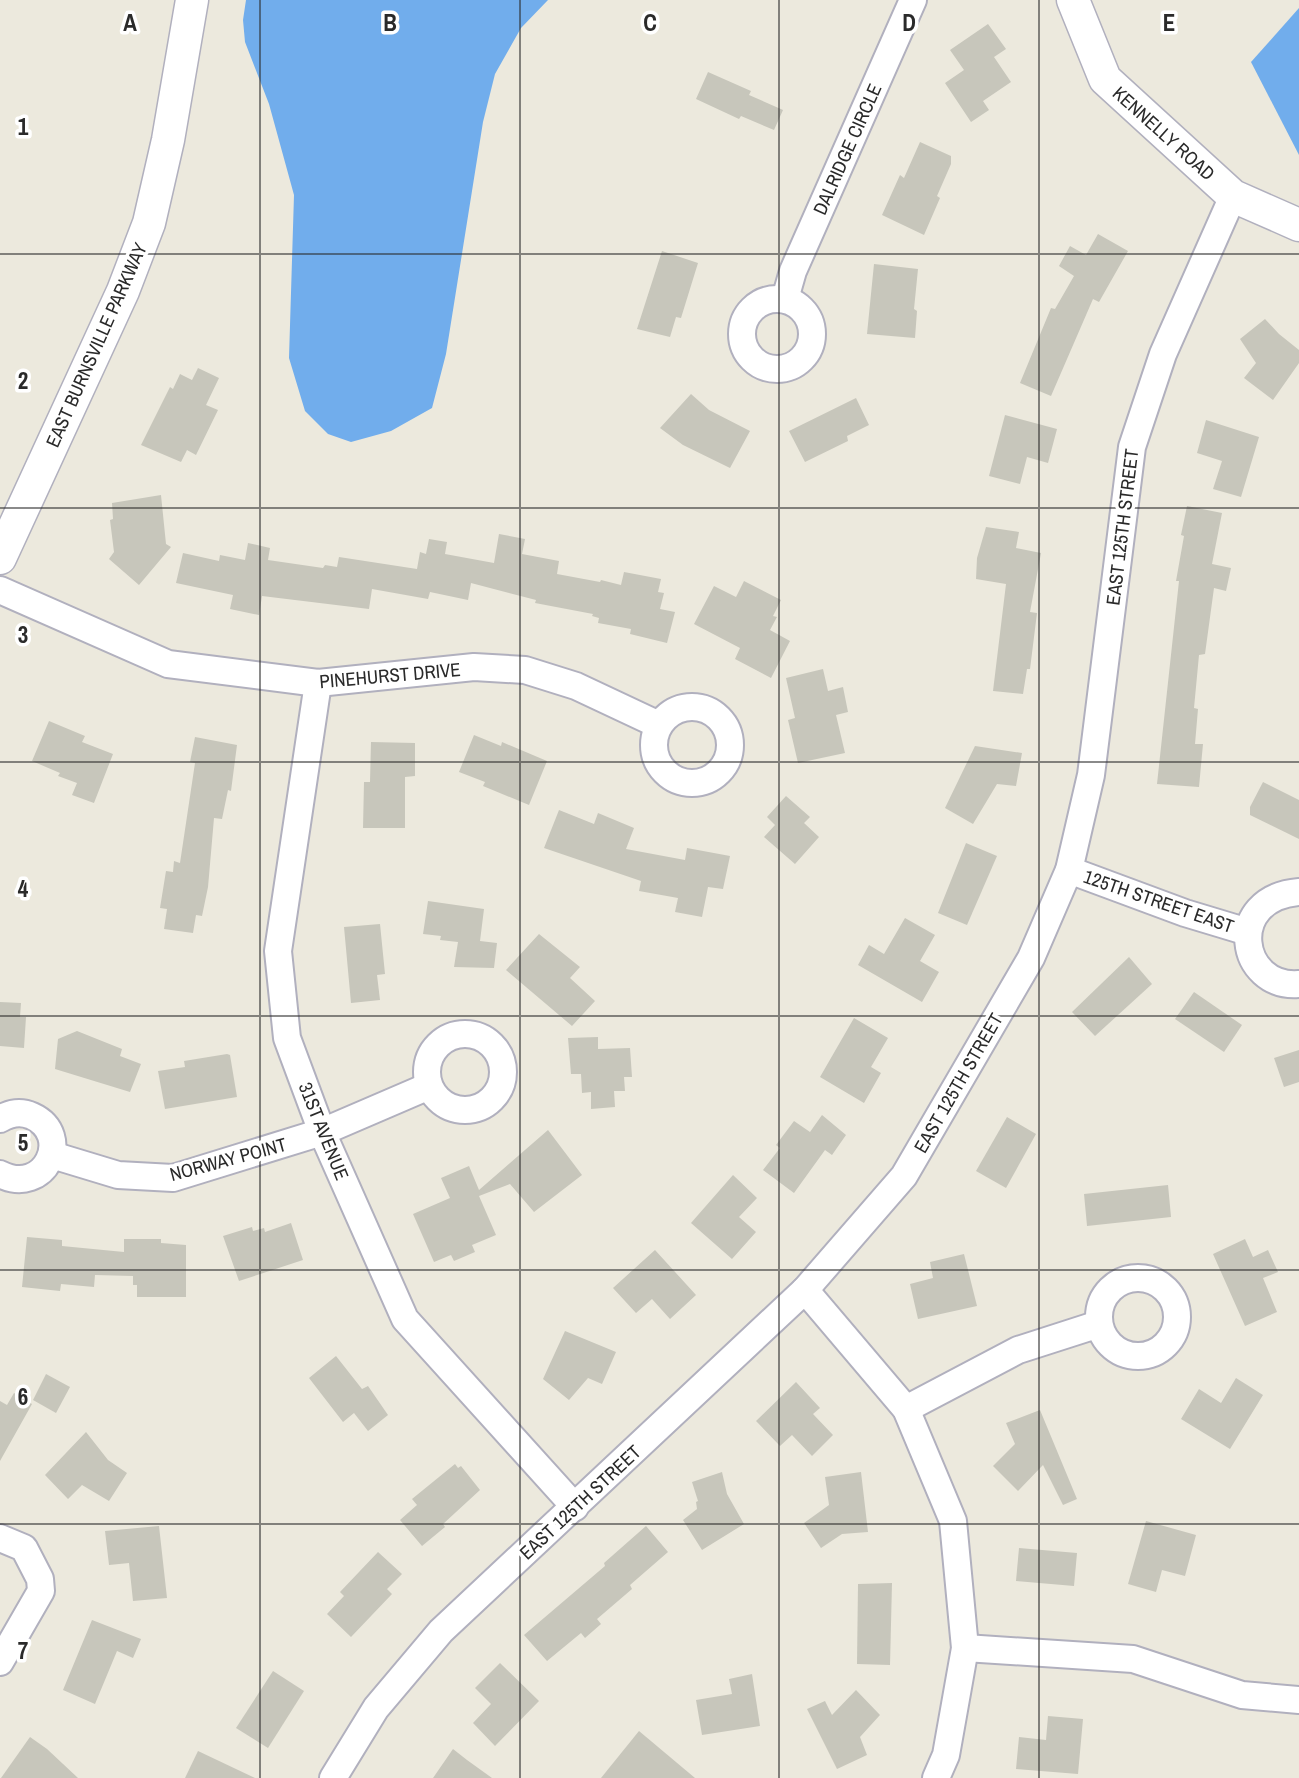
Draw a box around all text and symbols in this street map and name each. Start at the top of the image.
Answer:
text: A [123,7,137,38]
text: B [383,7,397,38]
text: C [643,7,657,38]
text: D [902,7,916,38]
text: E [1163,7,1175,38]
street label: DALRIDGE CIRCLE [806,79,888,219]
street label: KENNELLY ROAD [1107,80,1221,186]
text: 1 [18,111,29,142]
street label: EAST BURNSVILLE PARKWAY [39,238,153,451]
text: 2 [18,365,28,396]
street label: EAST 125TH STREET [1100,447,1145,607]
text: 3 [18,619,28,650]
street label: PINEHURST DRIVE [318,656,462,694]
street label: 125TH STREET EAST [1080,863,1238,939]
text: 4 [18,873,29,904]
street label: EAST 125TH STREET [907,1008,1009,1158]
street label: 31ST AVENUE [293,1078,355,1184]
text: 5 [18,1127,28,1158]
street label: NORWAY POINT [167,1131,290,1187]
text: 6 [18,1381,28,1412]
street label: EAST 125TH STREET [514,1439,647,1565]
text: 7 [18,1635,28,1666]

